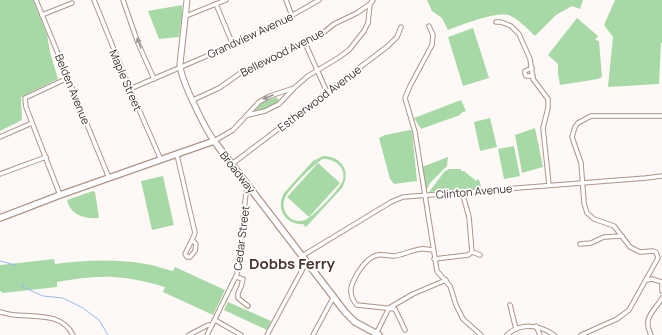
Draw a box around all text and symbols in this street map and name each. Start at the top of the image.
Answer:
street label: Grandview Avenue [205,8,296,62]
street label: Bellewood Avenue [238,24,327,80]
one-way arrow [135,36,141,48]
street label: Maple Street [106,47,146,113]
street label: Belden Avenue [52,51,94,127]
street label: Estherwood Avenue [274,61,364,134]
one-way arrow [262,94,274,101]
street label: Broadway [217,148,259,196]
street label: Clinton Avenue [435,180,513,202]
street label: Cedar Street [230,205,252,271]
district label: Dobbs Ferry [249,253,336,274]

